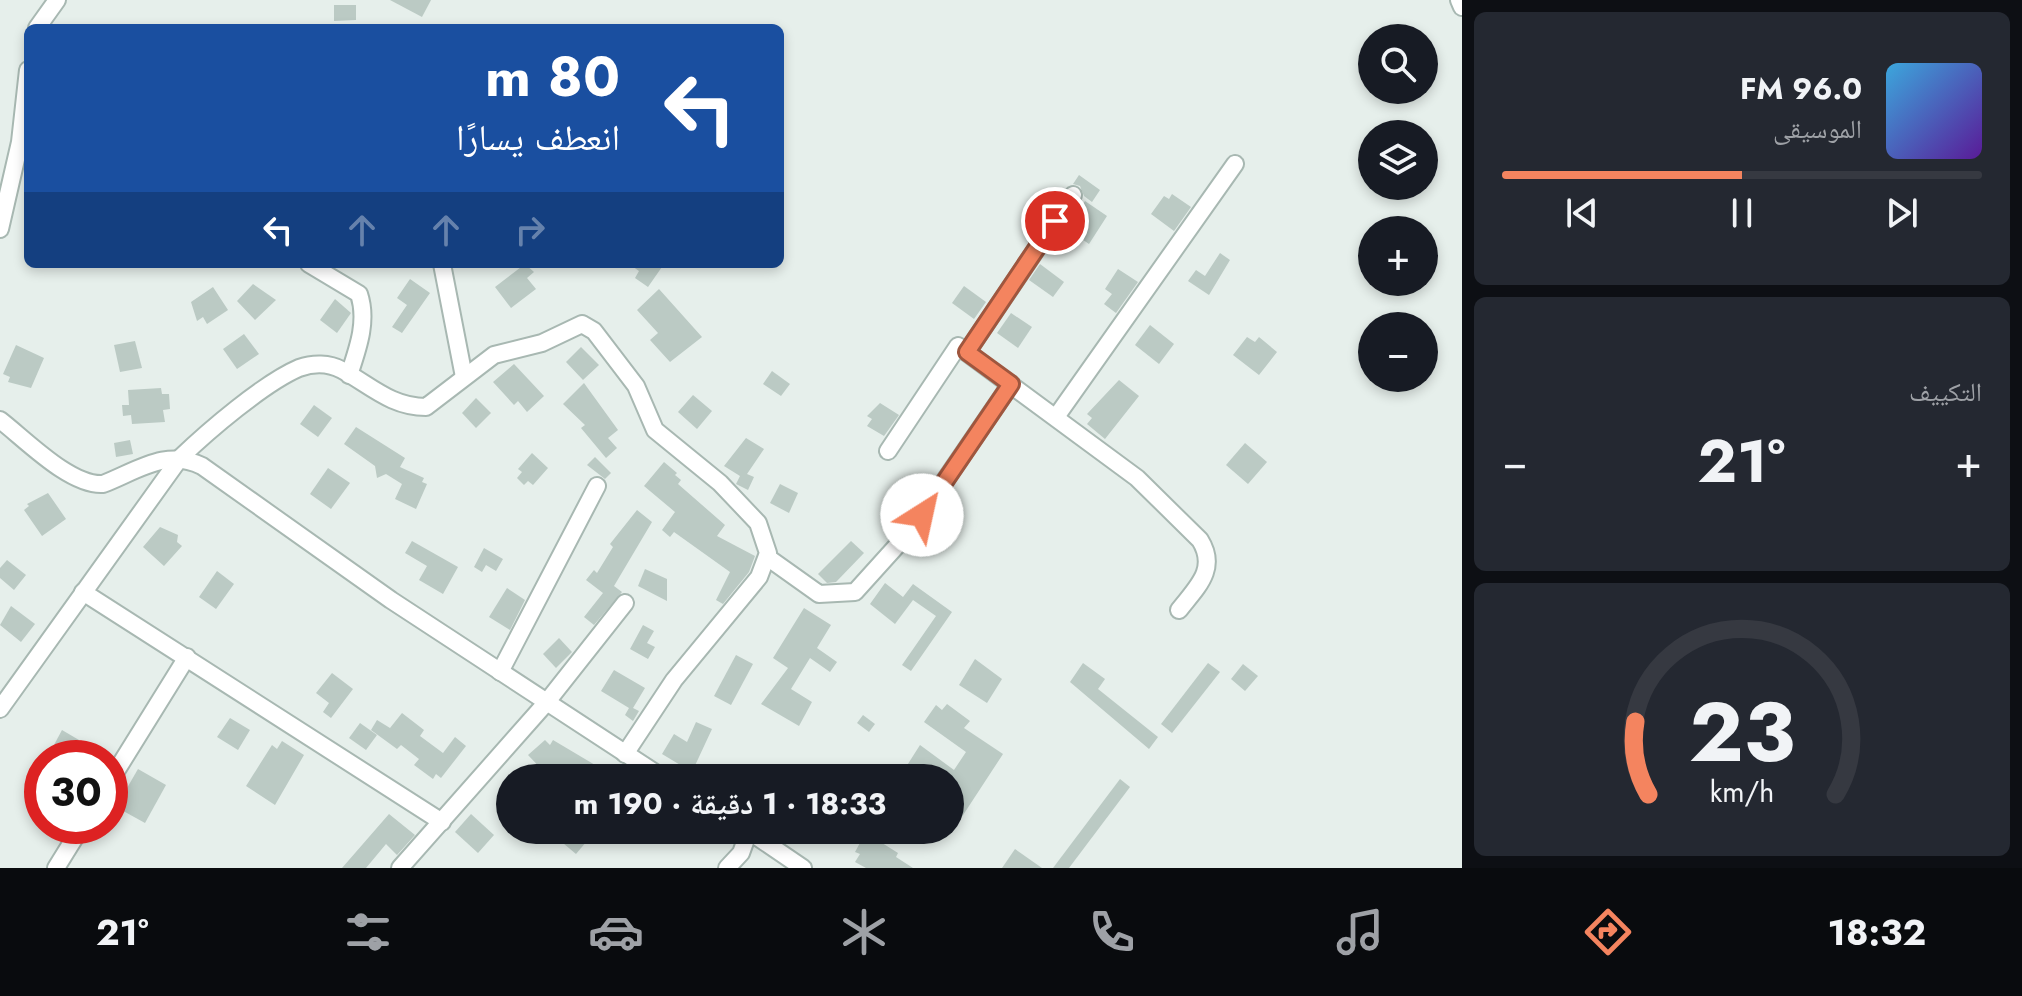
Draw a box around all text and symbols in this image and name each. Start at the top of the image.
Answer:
map controls [1358,24,1438,392]
button: search [1358,24,1438,104]
text: 80 m [485,36,620,117]
icon: left [648,56,752,160]
text: 96.0 FM [1740,67,1862,110]
text: الموسيقى [1773,110,1862,148]
text: انعطف يسارًا [456,111,620,163]
button: layers [1358,120,1438,200]
pin [1021,187,1089,255]
icon: previous [1560,191,1604,235]
icon: pause [1720,191,1764,235]
icon: next [1880,191,1924,235]
icon: arrive [1033,199,1077,243]
icon: left [256,208,300,252]
icon: ahead [340,208,384,252]
icon: ahead [424,208,468,252]
icon: right [508,208,552,252]
button: + [1358,216,1438,296]
button: − [1358,312,1438,392]
text: التكييف [1909,373,1982,411]
text: 21° [1698,418,1785,505]
text: − [1502,430,1528,494]
text: + [1955,430,1982,494]
position arrow [880,473,964,557]
text: 23 [1689,672,1795,792]
speed limit sign: 30 [24,740,128,844]
text: km/h [1710,772,1774,814]
text: 18:33 · 1 دقيقة · 190 m [574,782,886,825]
icon: filters [340,904,396,960]
icon: car [588,904,644,960]
icon: climate [836,904,892,960]
icon: phone [1084,904,1140,960]
icon: music [1332,904,1388,960]
icon: directions [1580,904,1636,960]
text: 21° [96,906,149,958]
text: 18:32 [1828,906,1926,958]

